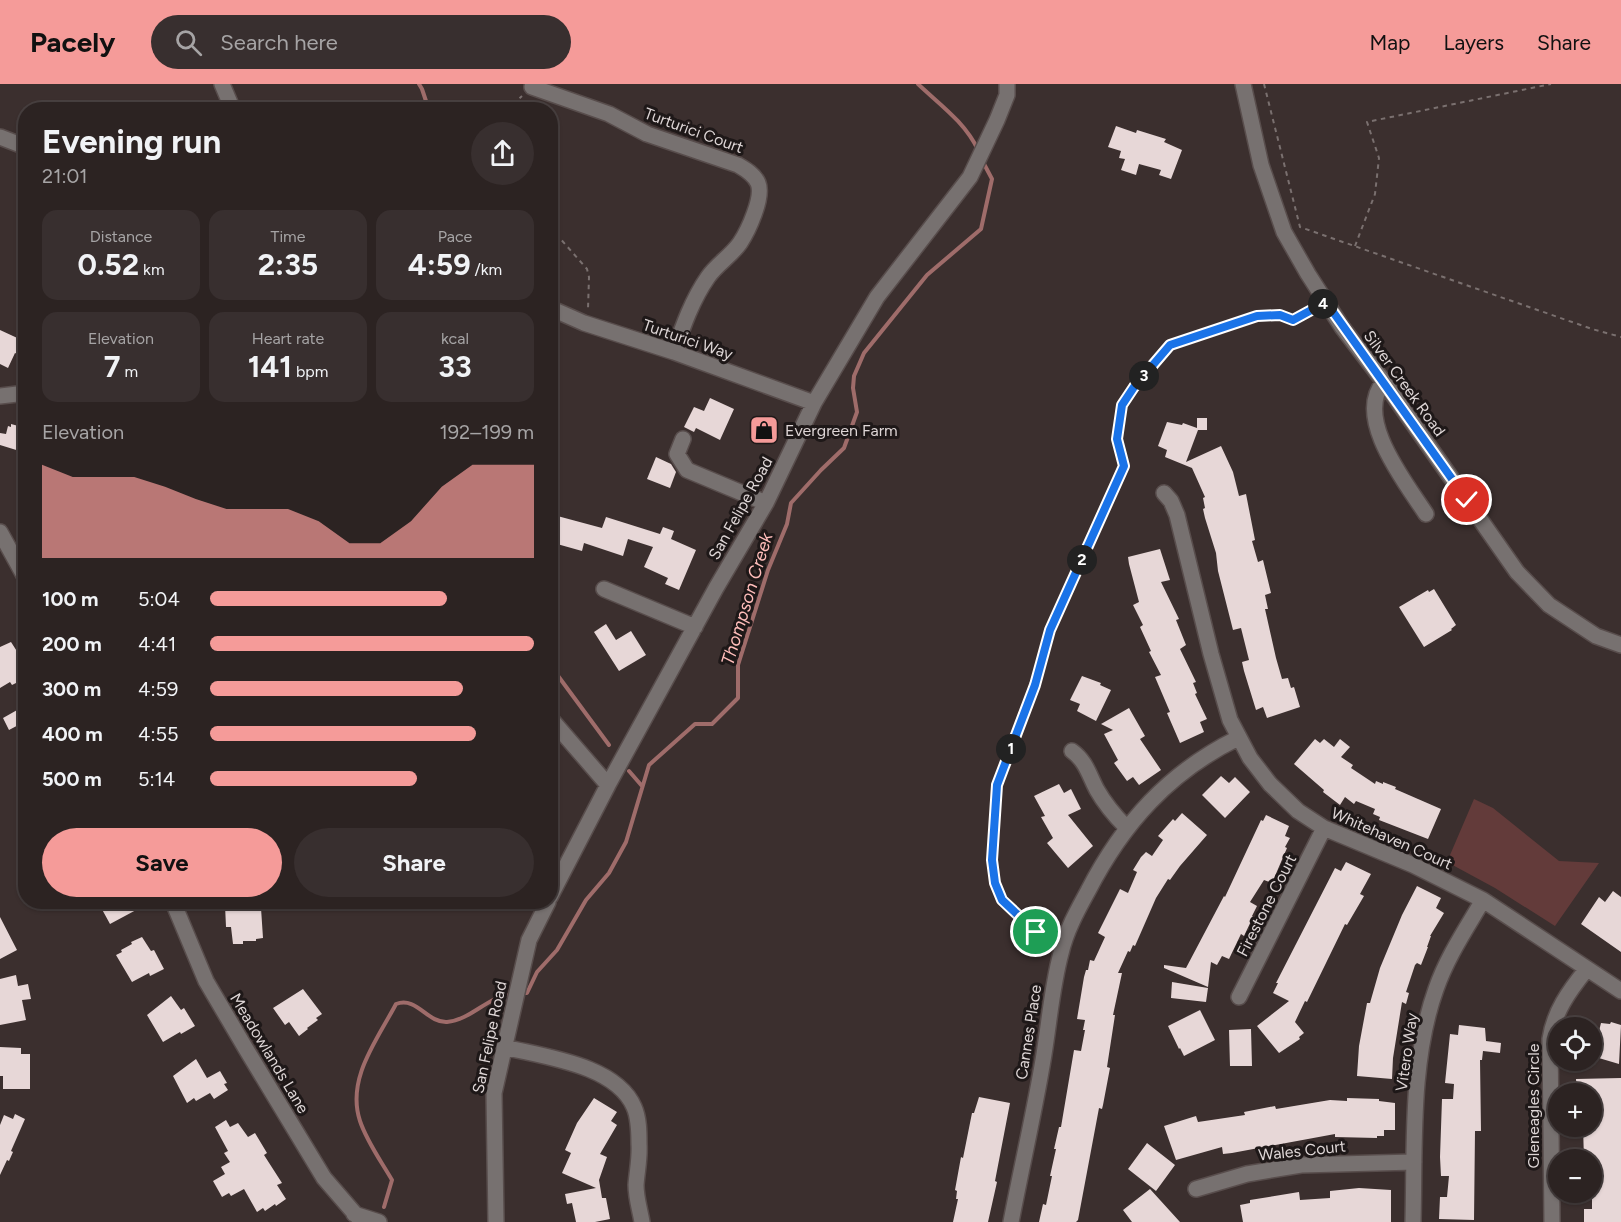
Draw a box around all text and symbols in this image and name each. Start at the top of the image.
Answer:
search box [151,15,571,69]
text: Pacely [30,25,115,59]
icon: search [172,26,205,59]
text: Search here [220,29,338,56]
text: Map [1370,30,1410,55]
text: Layers [1443,30,1504,55]
text: Share [1537,30,1591,55]
street label: Turturici Court [642,104,746,157]
text: Evening run [42,122,221,161]
button: share [471,122,534,185]
text: 21:01 [42,164,88,188]
text: Distance [90,227,152,246]
text: Time [271,227,305,246]
text: Pace [438,227,472,246]
text: 0.52 [77,246,139,283]
text: 2:35 [258,246,318,283]
text: 4:59 [408,246,471,283]
text: km [139,260,165,279]
text: /km [471,260,502,279]
pin: 4 [1308,289,1338,319]
text: 4 [1318,294,1328,313]
street label: Turturici Way [640,315,736,364]
street label: Silver Creek Road [1360,327,1449,440]
text: Elevation [88,329,154,348]
text: Heart rate [252,329,324,348]
text: kcal [441,329,469,348]
text: 7 [104,348,121,385]
text: 141 [248,348,292,385]
text: 33 [438,348,472,385]
pin: 3 [1129,361,1159,391]
text: m [121,362,138,381]
text: bpm [292,362,328,381]
text: 3 [1140,366,1148,385]
shop icon: Evergreen Farm [748,414,780,446]
text: Elevation [42,420,124,444]
text: 192–199 m [439,420,534,444]
place label: Evergreen Farm [785,421,898,440]
street label: San Felipe Road [704,454,776,563]
pin [1441,474,1492,525]
icon: check [1450,483,1483,516]
water label: Thompson Creek [716,529,778,668]
pin: 2 [1067,545,1097,575]
text: 2 [1077,550,1087,569]
text: 100 m [42,587,99,611]
text: 5:04 [138,587,180,611]
text: 200 m [42,632,102,656]
text: 4:41 [138,632,176,656]
text: 300 m [42,677,101,701]
text: 4:59 [138,677,178,701]
text: 400 m [42,722,103,746]
text: 4:55 [138,722,178,746]
pin: 1 [996,734,1026,764]
text: 1 [1008,739,1014,758]
text: 500 m [42,767,102,791]
text: 5:14 [138,767,175,791]
street label: Whitehaven Court [1328,803,1455,874]
button: Save [42,828,282,897]
button: Share [294,828,534,897]
street label: Firestone Court [1233,851,1300,959]
pin [1010,906,1061,957]
icon: arrive [1019,915,1052,948]
street label: San Felipe Road [468,979,511,1095]
street label: Cannes Place [1012,983,1045,1081]
street label: Meadowlands Lane [226,990,313,1117]
street label: Vitero Way [1392,1011,1422,1093]
map controls [1548,1017,1602,1203]
button: locate [1548,1017,1602,1071]
street label: Gleneagles Circle [1524,1043,1543,1168]
button: + [1548,1083,1602,1137]
street label: Wales Court [1257,1136,1347,1165]
button: − [1548,1149,1602,1203]

